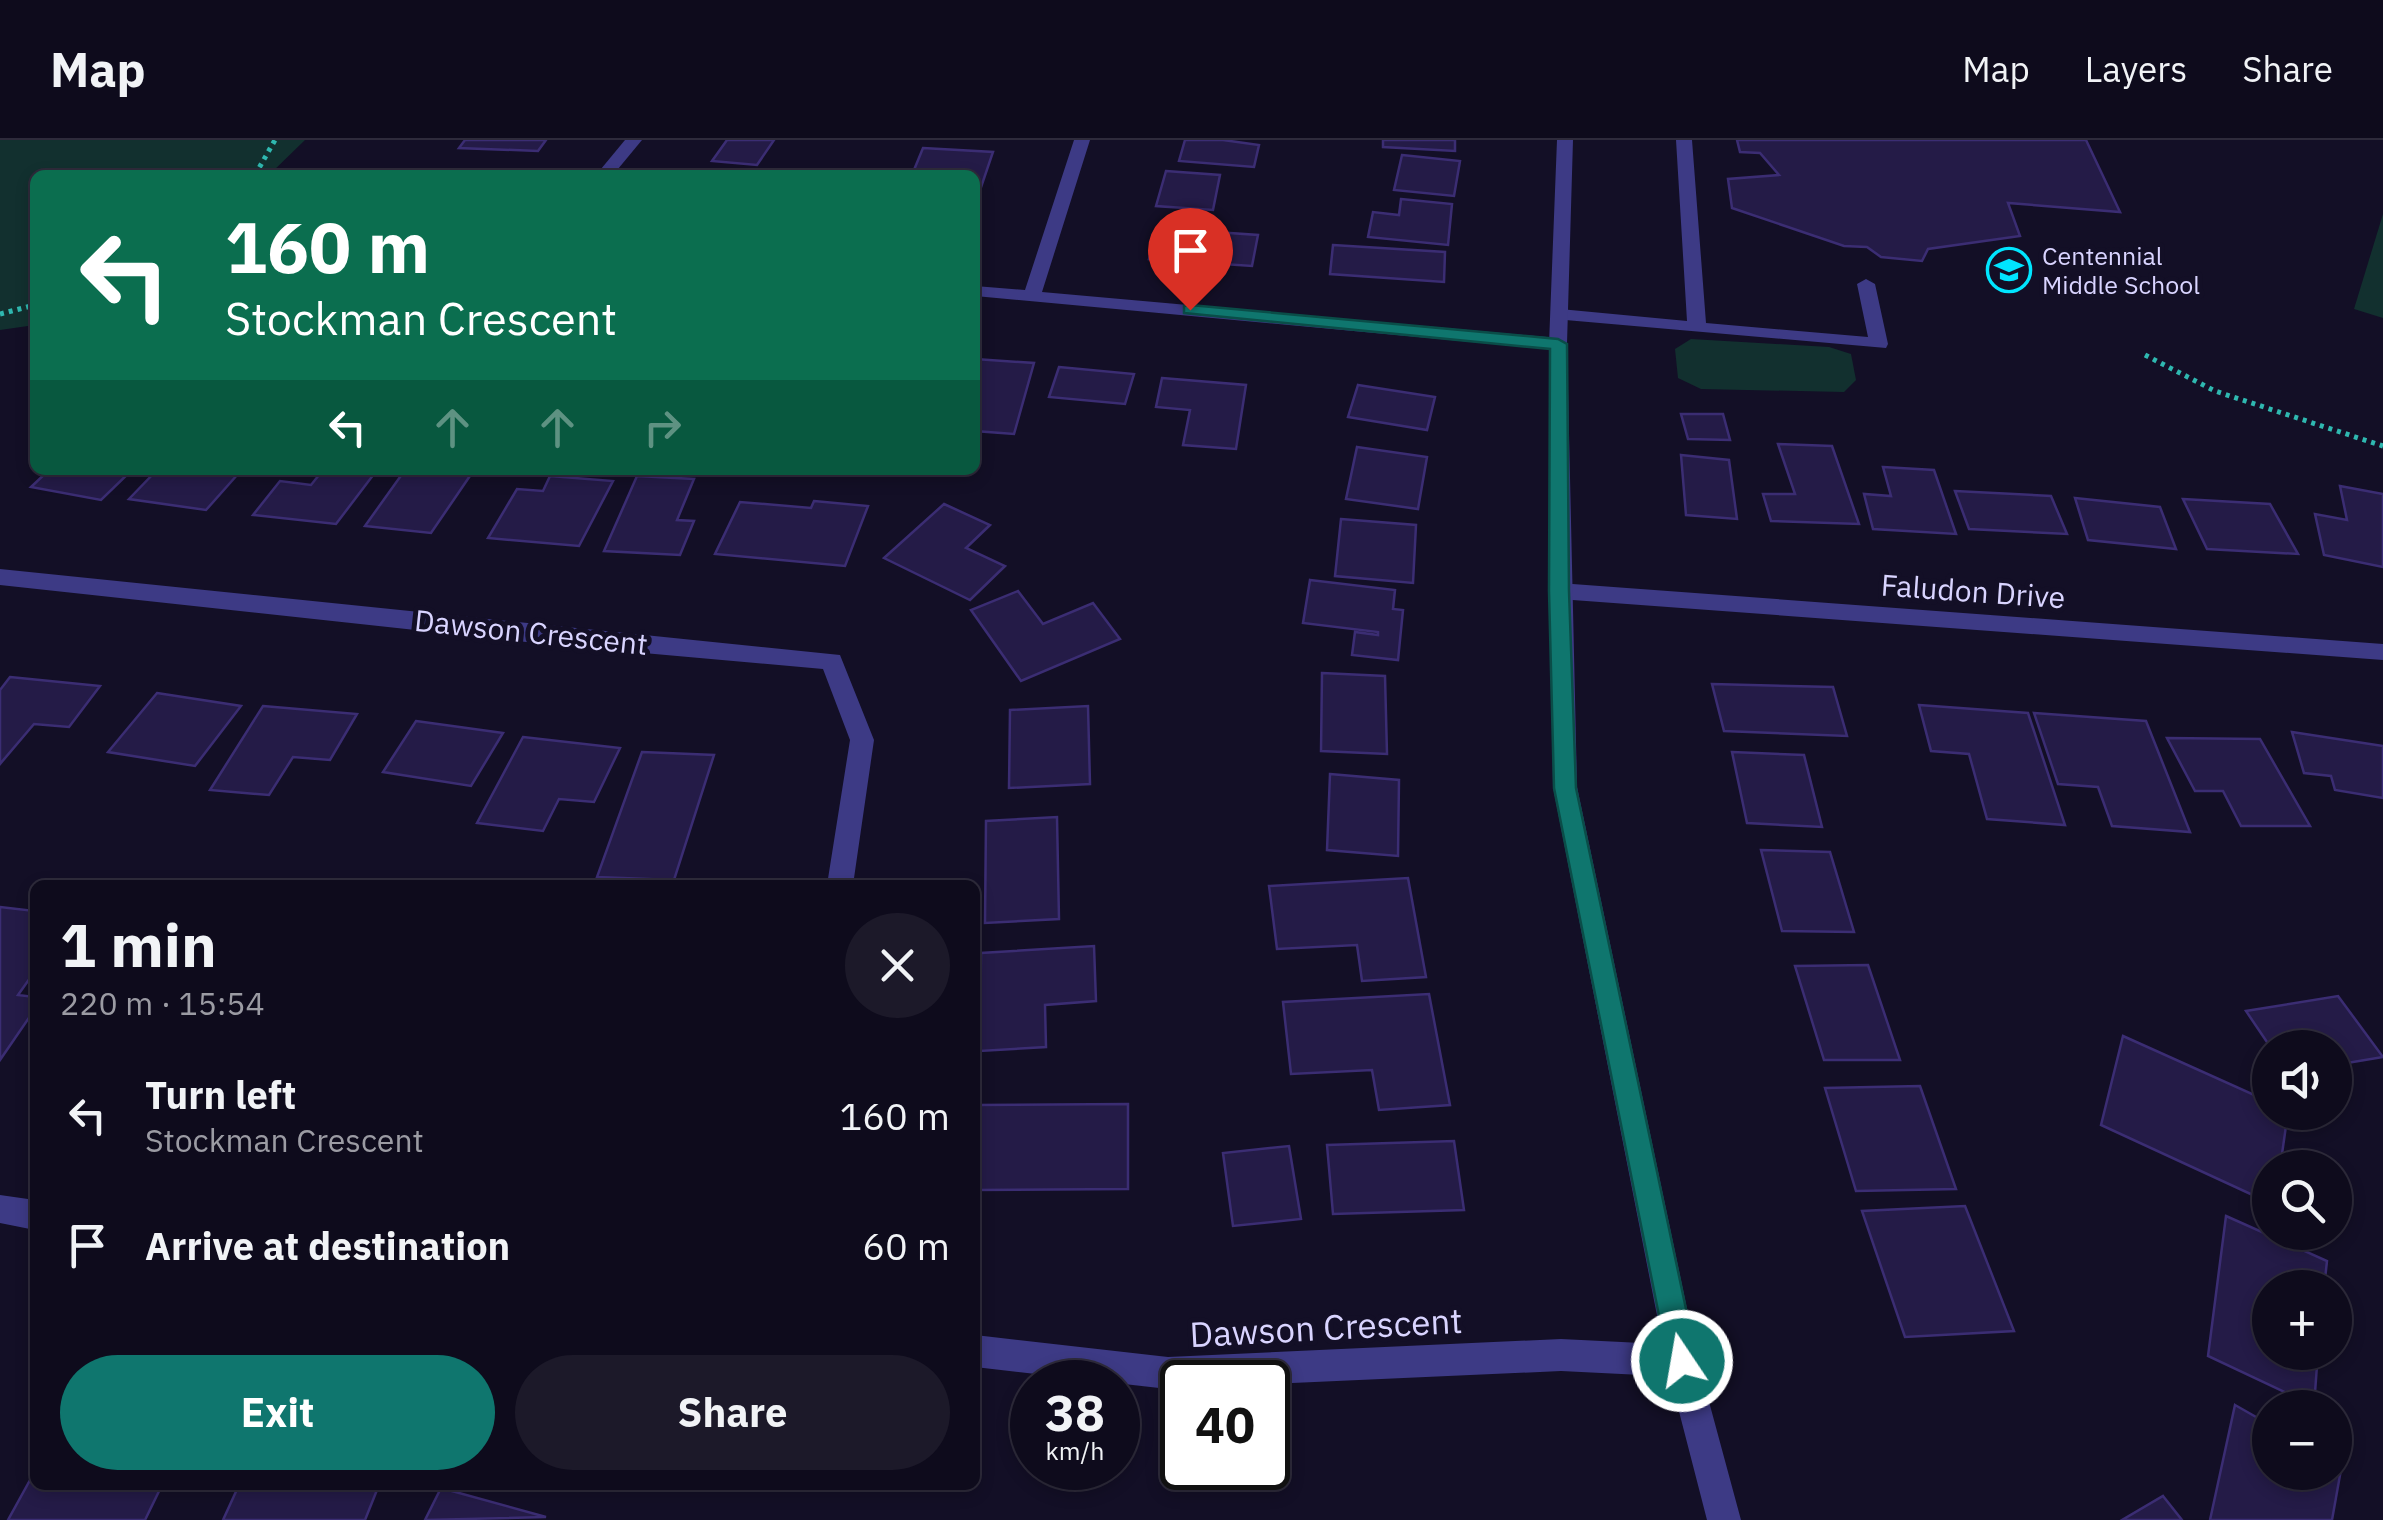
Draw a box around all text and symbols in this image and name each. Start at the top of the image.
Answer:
text: Map [50,38,146,100]
text: Map [1962,46,2030,92]
text: Layers [2085,46,2187,92]
text: Share [2242,46,2333,92]
text: 160 m [225,201,430,292]
pin [1148,208,1233,311]
icon: left [60,210,190,340]
icon: arrive [1163,223,1218,278]
place label: Centennial Middle School [2042,239,2200,301]
school or university icon: Centennial Middle School [1986,247,2032,293]
text: Stockman Crescent [225,289,617,347]
icon: left [320,400,375,455]
icon: ahead [425,400,480,455]
icon: ahead [530,400,585,455]
icon: right [635,400,690,455]
street label: Faludon Drive [1880,565,2067,616]
street label: Dawson Crescent [413,600,650,663]
text: 1 min [60,905,217,984]
button: close [845,913,950,1018]
text: 220 m · 15:54 [60,982,265,1024]
map controls [2252,1030,2352,1490]
button: sound [2252,1030,2352,1130]
text: Turn left [145,1070,296,1119]
icon: left [60,1088,115,1143]
text: 160 m [839,1091,950,1140]
text: Stockman Crescent [145,1119,424,1161]
button: search [2252,1150,2352,1250]
icon: arrive [60,1218,115,1273]
text: Arrive at destination [145,1221,510,1270]
text: 60 m [862,1221,950,1270]
button: + [2252,1270,2352,1370]
street label: Dawson Crescent [1188,1297,1464,1357]
position arrow [1630,1309,1734,1413]
button: Exit [60,1355,495,1470]
button: Share [515,1355,950,1470]
speed limit sign: 40 [1160,1360,1290,1490]
text: 38 [1045,1380,1105,1445]
button: − [2252,1390,2352,1490]
text: km/h [1046,1434,1104,1467]

